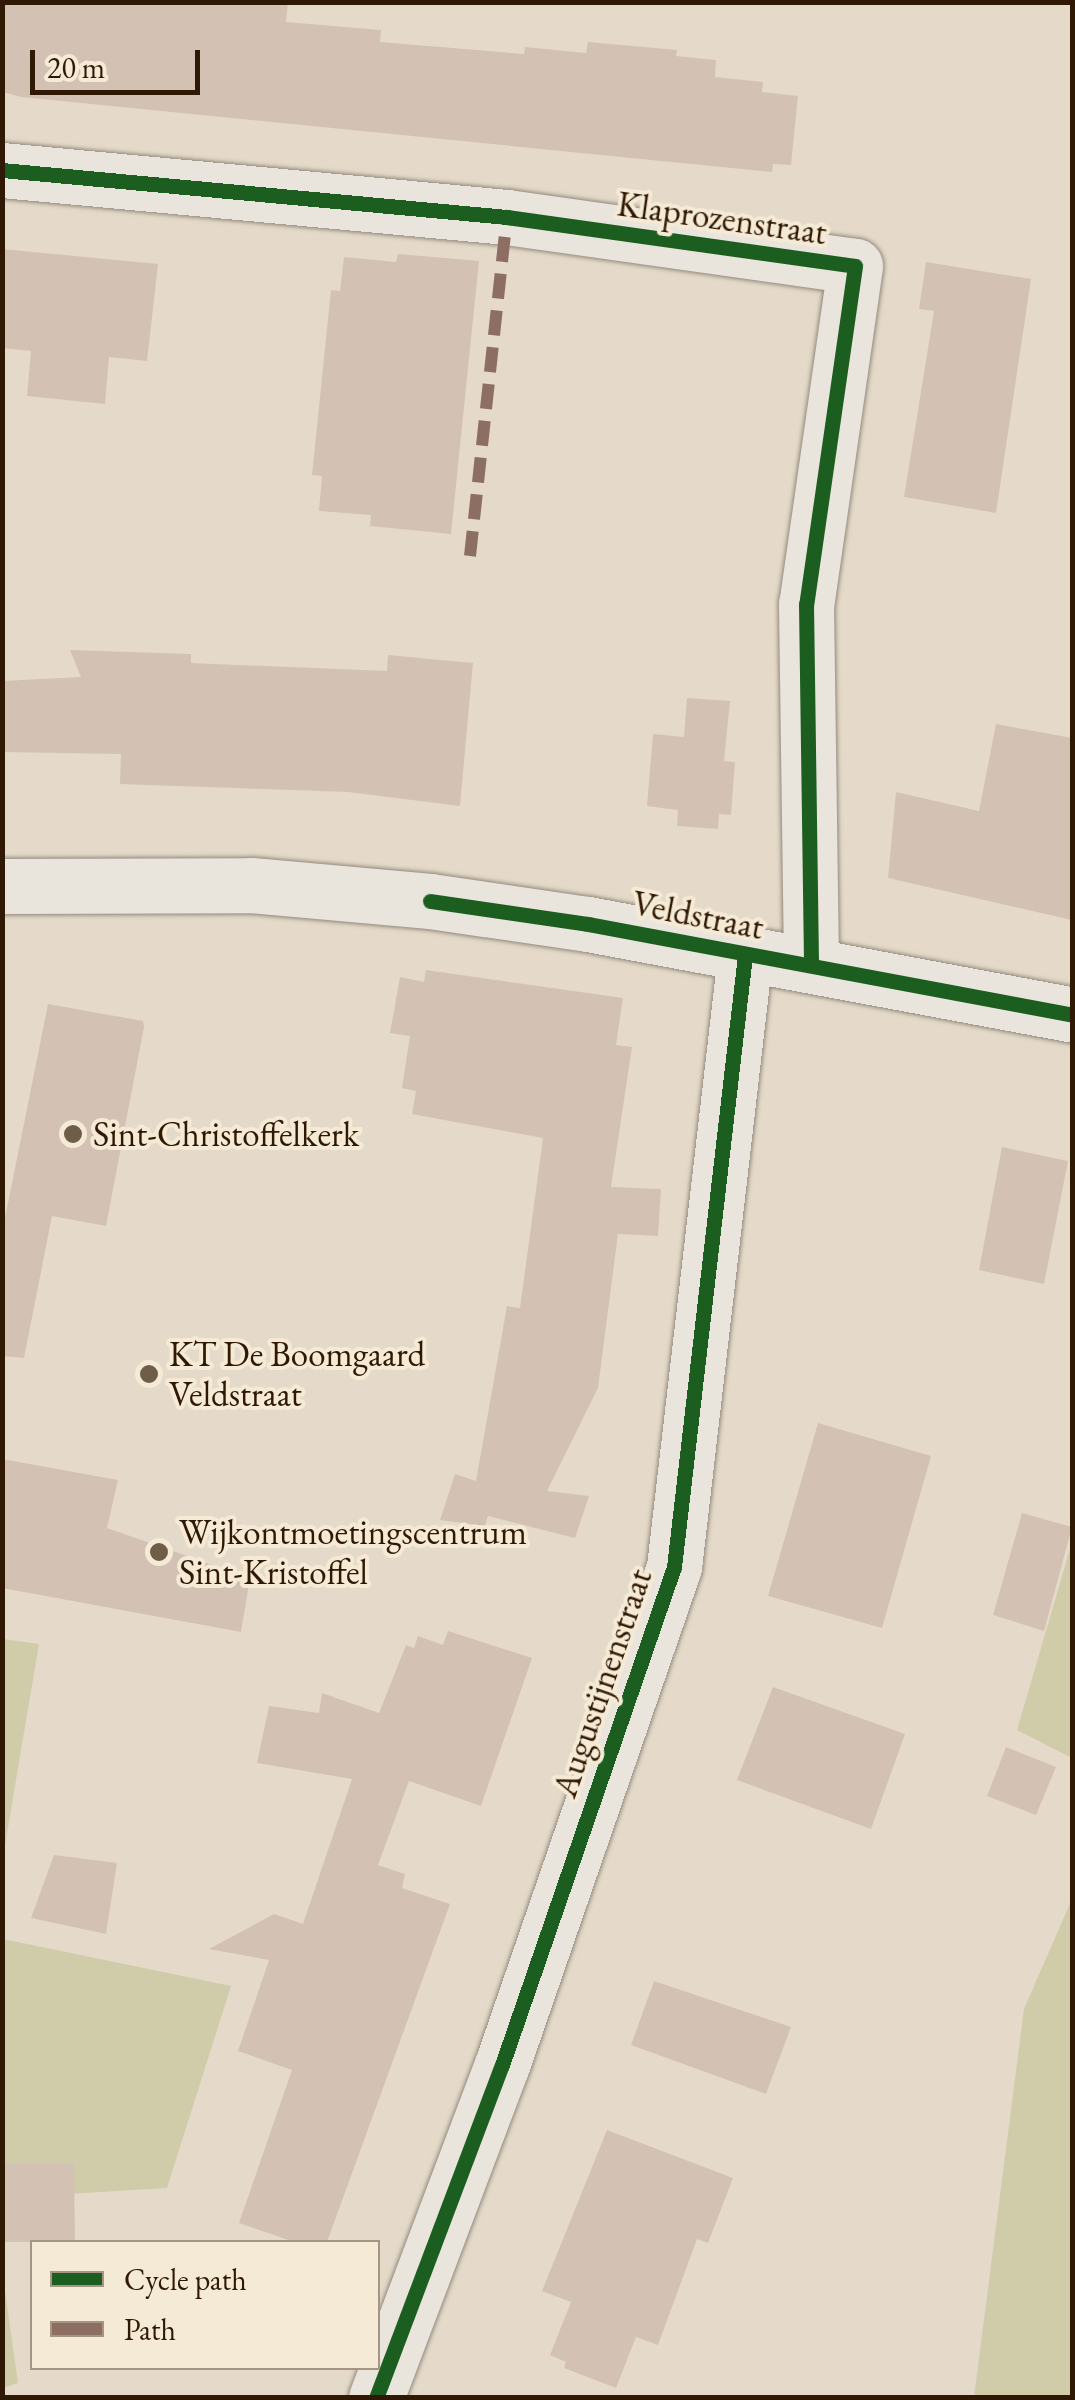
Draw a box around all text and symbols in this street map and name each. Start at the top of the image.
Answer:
scale bar [35,30,205,92]
text: 20 m [47,48,105,87]
street label: Klaprozenstraat [615,183,829,253]
street label: Veldstraat [629,882,767,948]
place label: Sint-Christoffelkerk [93,1113,359,1155]
marker: Sint-Christoffelkerk [62,1123,84,1145]
place label: KT De Boomgaard Veldstraat [169,1333,425,1415]
marker: KT De Boomgaard Veldstraat [138,1363,160,1385]
place label: Wijkontmoetingscentrum Sint-Kristoffel [179,1511,527,1593]
marker: Wijkontmoetingscentrum Sint-Kristoffel [148,1541,170,1563]
street label: Augustijnenstraat [543,1563,661,1803]
legend [30,2240,380,2370]
text: Cycle path [124,2260,247,2299]
text: Path [124,2310,176,2349]

